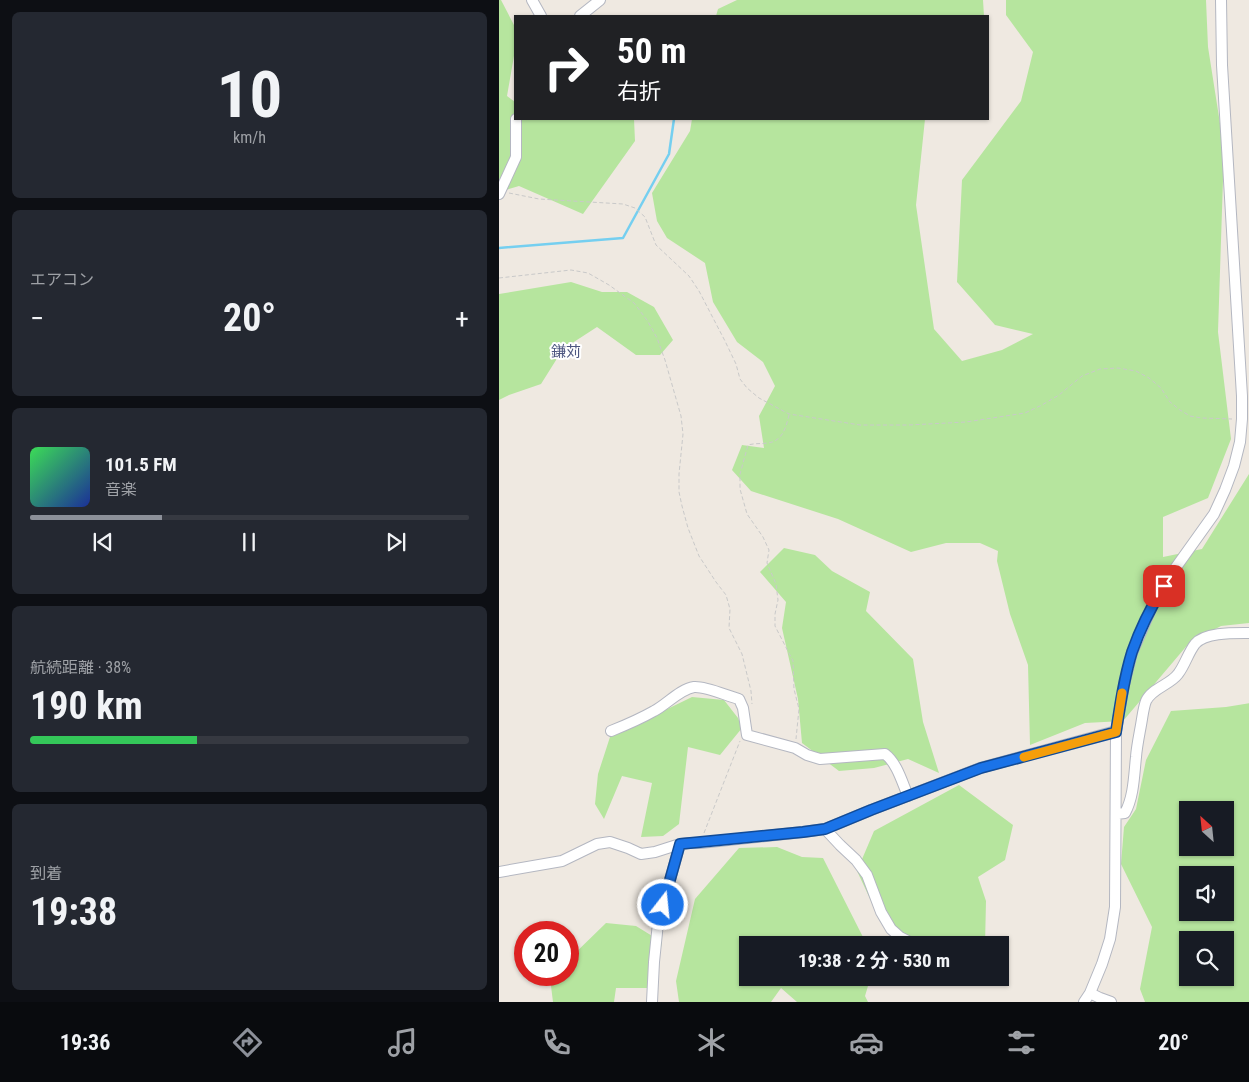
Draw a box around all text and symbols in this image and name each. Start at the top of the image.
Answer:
text: 50 m [617,31,686,72]
icon: right [534,35,599,100]
text: 10 [217,57,282,133]
text: 右折 [617,79,661,104]
text: km/h [233,128,266,147]
text: エアコン [30,270,94,289]
text: 20° [223,296,276,340]
text: − [30,302,44,335]
text: + [455,302,469,335]
district label: 鎌苅 [551,343,581,361]
text: 101.5 FM [105,453,177,476]
text: 音楽 [105,480,137,499]
icon: previous [89,528,117,556]
icon: pause [235,528,263,556]
icon: next [382,528,410,556]
pin [1143,565,1185,607]
icon: arrive [1150,572,1178,600]
text: 航続距離 · 38% [30,658,131,677]
text: 190 km [30,684,143,728]
north arrow [1179,801,1234,856]
map controls [1179,801,1234,986]
text: 到着 [30,864,62,883]
button: sound [1179,866,1234,921]
position arrow [636,878,688,930]
text: 19:38 [30,890,117,934]
speed limit sign: 20 [514,921,579,986]
button: search [1179,931,1234,986]
text: 19:38 · 2 分 · 530 m [798,949,950,972]
icon: directions [230,1025,265,1060]
icon: music [385,1025,420,1060]
icon: phone [539,1025,574,1060]
icon: climate [694,1025,729,1060]
icon: car [849,1025,884,1060]
icon: filters [1004,1025,1039,1060]
text: 19:36 [60,1030,110,1055]
text: 20° [1158,1030,1189,1055]

